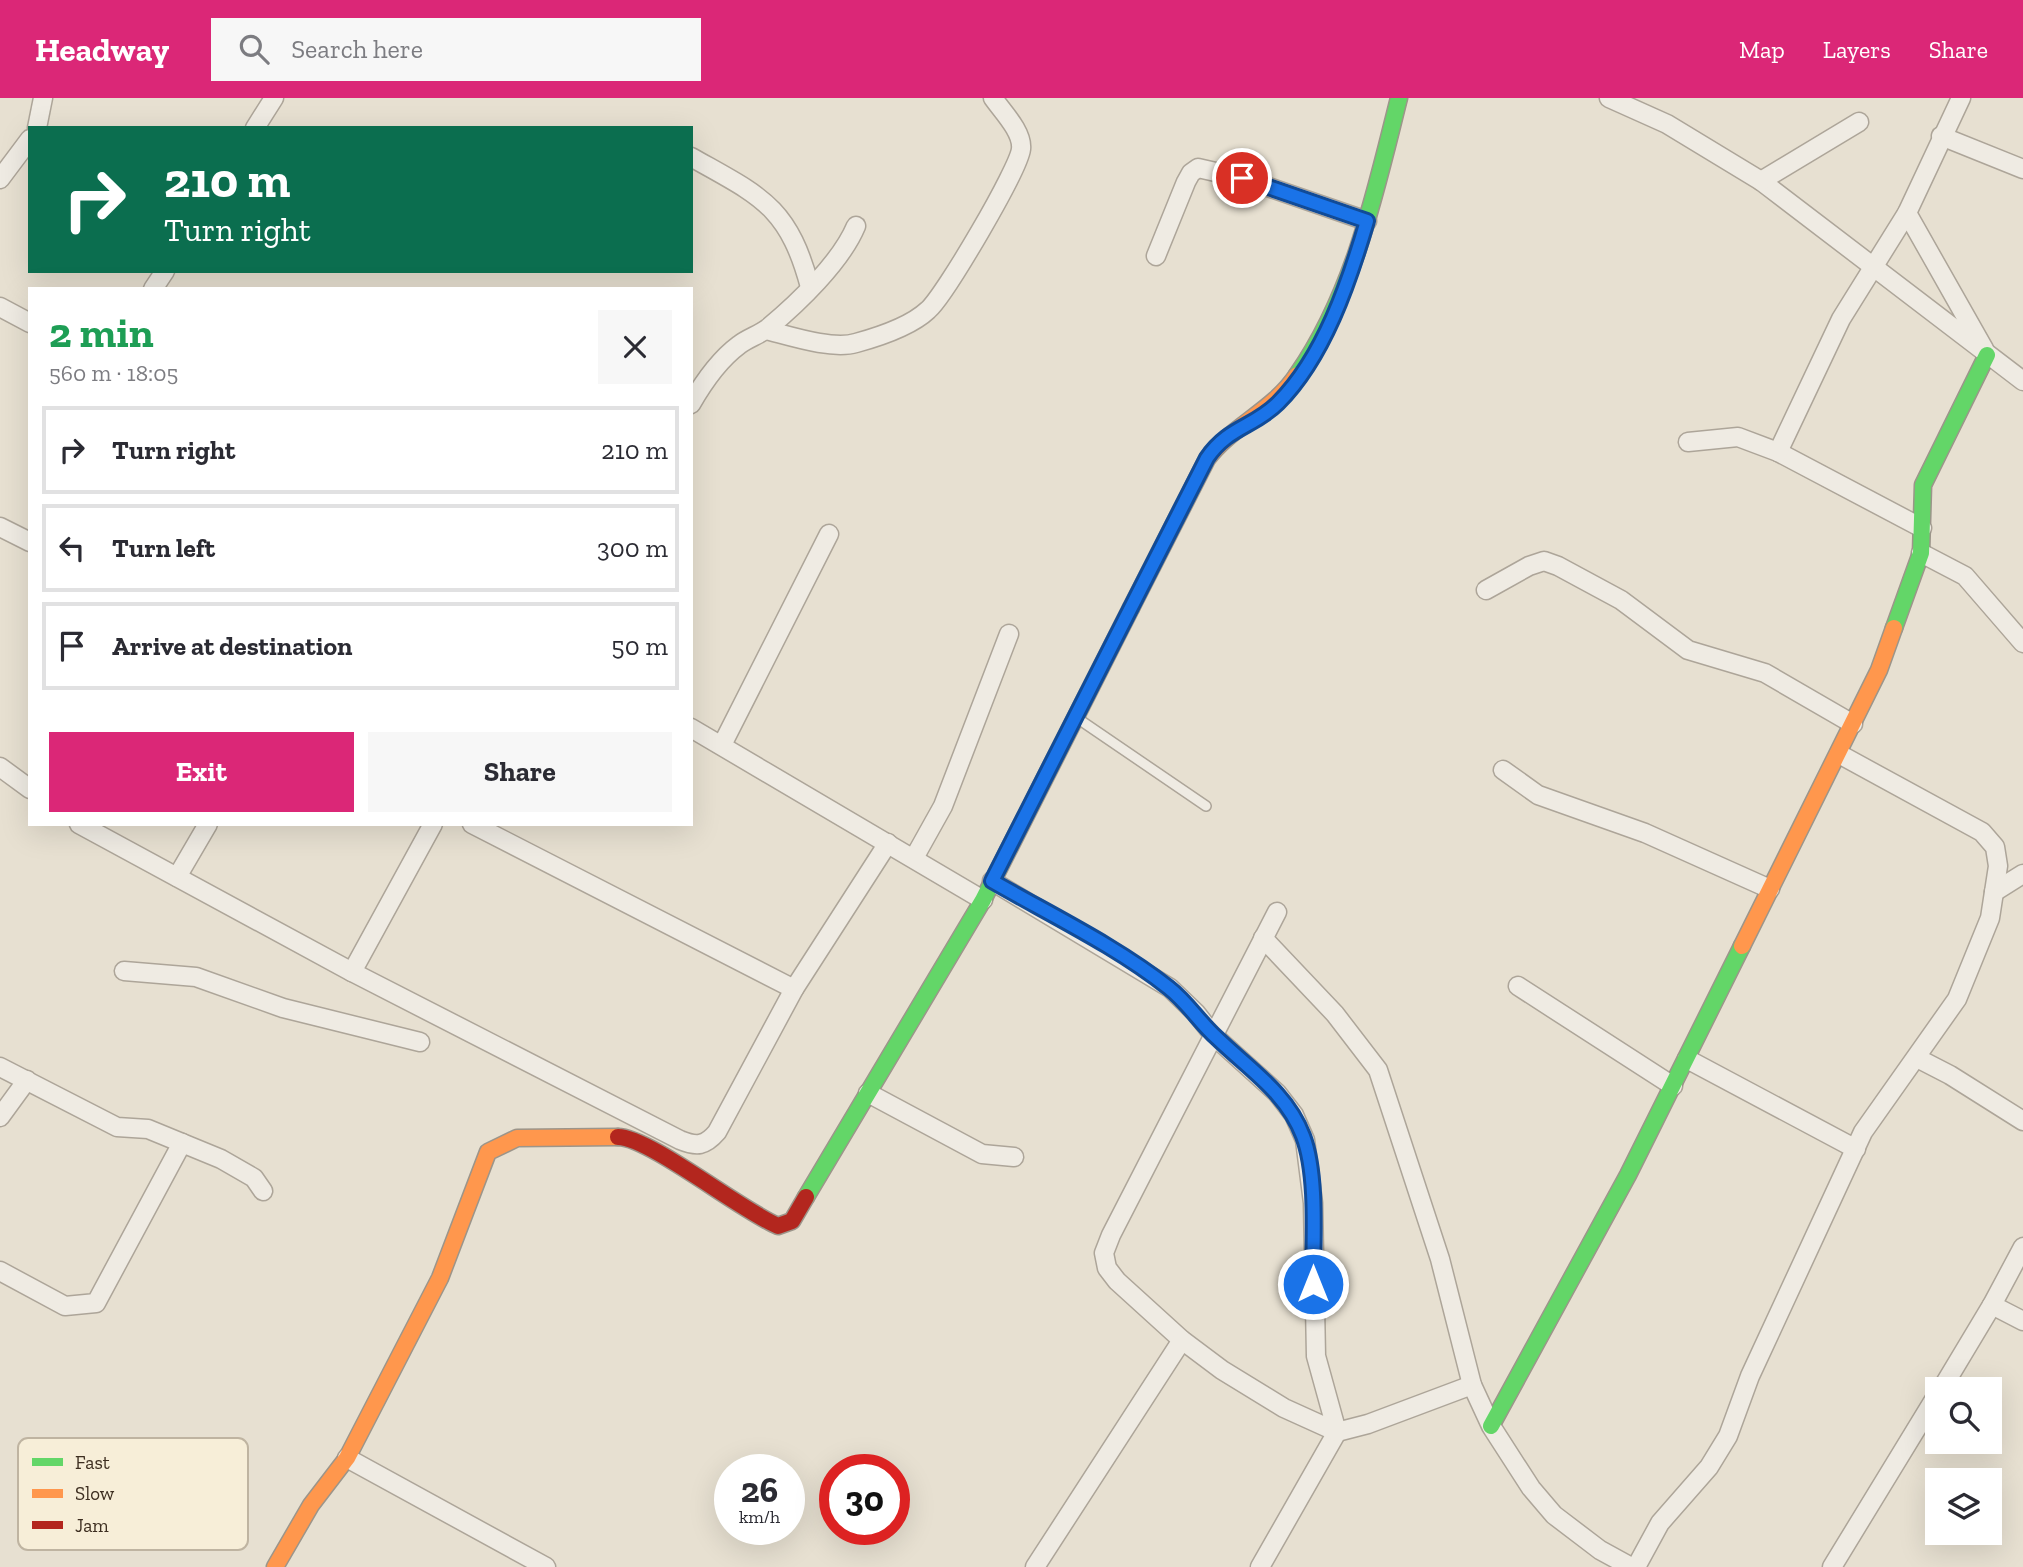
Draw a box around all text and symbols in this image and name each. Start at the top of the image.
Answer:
search box [211,18,701,81]
text: Headway [35,30,169,69]
icon: search [235,30,273,68]
text: Search here [291,33,423,65]
text: Map [1739,35,1785,64]
text: Layers [1823,35,1891,64]
text: Share [1929,35,1988,64]
pin [1212,148,1272,208]
text: 210 m [164,151,290,210]
icon: right [49,154,140,245]
icon: arrive [1223,159,1261,197]
text: Turn right [164,211,311,249]
text: 2 min [49,307,154,358]
button: close [598,310,672,384]
text: 560 m · 18:05 [49,359,178,387]
icon: right [53,431,91,469]
text: Turn right [112,434,235,466]
text: 210 m [601,434,668,466]
icon: left [53,529,91,567]
text: Turn left [112,532,215,564]
text: 300 m [597,532,668,564]
icon: arrive [53,627,91,665]
text: Arrive at destination [112,630,352,662]
text: 50 m [611,630,668,662]
button: Exit [49,732,354,812]
button: Share [368,732,672,812]
position arrow [1276,1247,1350,1321]
map controls [1925,1377,2002,1545]
button: search [1925,1377,2002,1454]
legend [18,1438,248,1550]
text: Fast [75,1451,110,1474]
speed limit sign: 30 [819,1454,910,1545]
button: layers [1925,1468,2002,1545]
text: 26 [741,1469,778,1511]
text: Slow [75,1482,115,1505]
text: km/h [739,1506,780,1528]
text: Jam [75,1514,109,1537]

